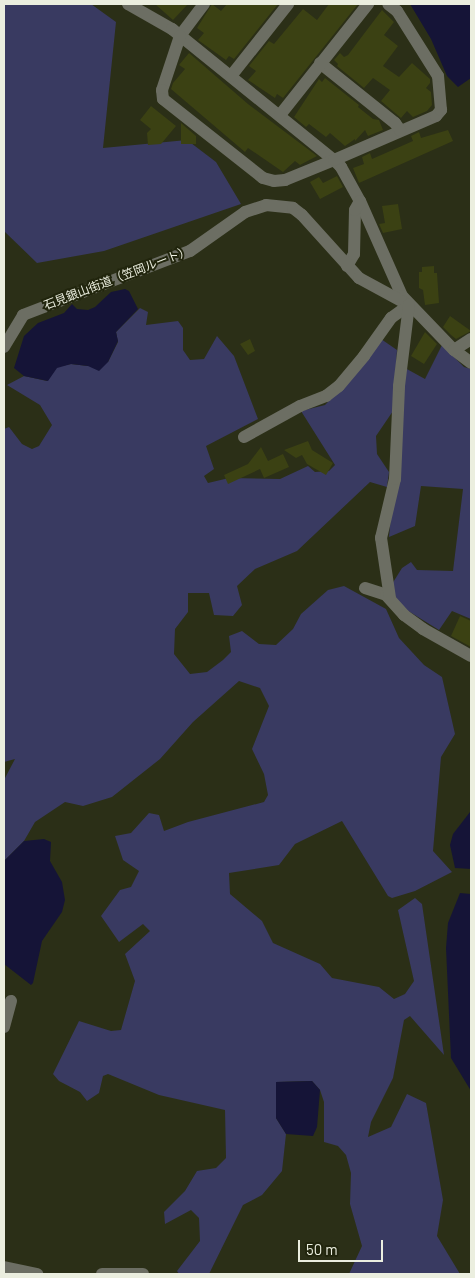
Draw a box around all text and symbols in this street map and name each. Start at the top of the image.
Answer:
street label: 石見銀山街道（笠岡ルート） [42,243,192,313]
scale bar [300,1230,385,1262]
text: 50 m [306,1240,338,1258]

